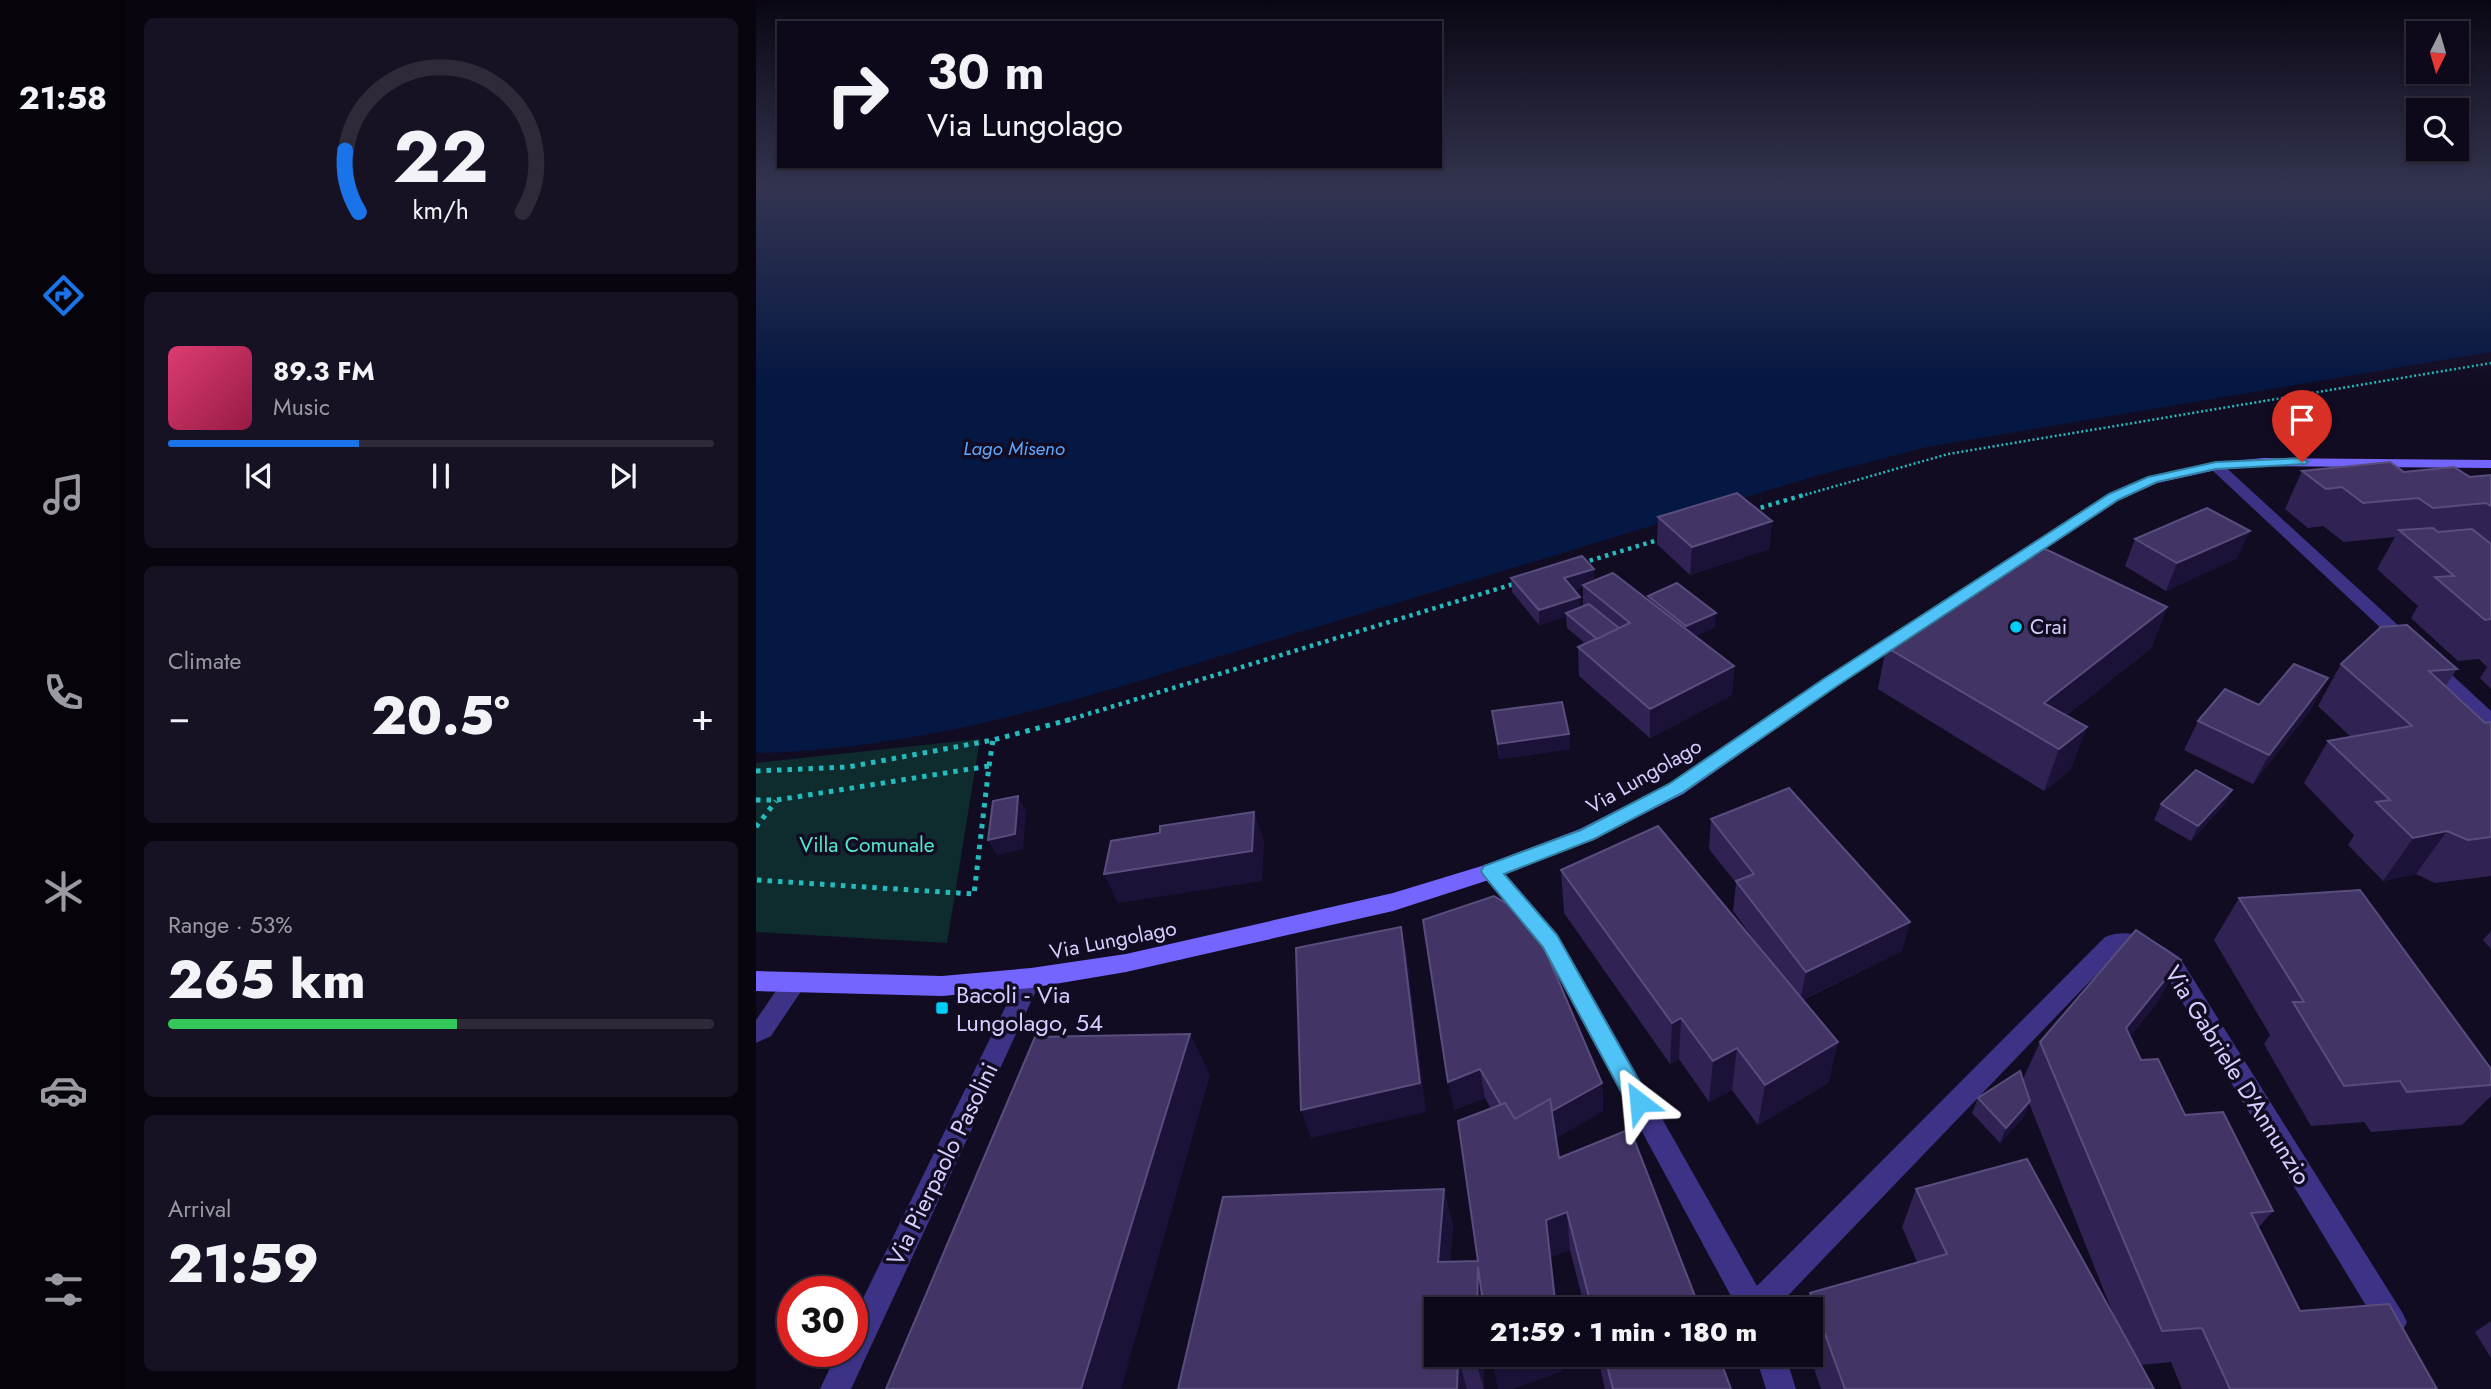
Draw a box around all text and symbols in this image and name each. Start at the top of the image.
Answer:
north arrow [2406,21,2469,84]
map controls [2406,21,2469,161]
text: 30 m [927,37,1045,107]
icon: right [812,49,903,140]
text: 21:58 [19,75,107,121]
button: search [2406,98,2469,161]
text: Via Lungolago [927,102,1123,148]
text: 22 [393,104,489,209]
text: km/h [413,192,469,228]
icon: directions [39,271,88,320]
text: 89.3 FM [273,352,375,390]
text: Music [273,390,330,424]
pin [2272,390,2332,462]
icon: arrive [2283,401,2321,439]
water label: Lago Miseno [963,435,1065,462]
icon: previous [240,457,278,495]
icon: pause [422,457,460,495]
icon: next [604,457,642,495]
icon: music [39,470,88,519]
place label: Crai [2030,612,2067,642]
marker: Crai [2008,619,2024,635]
text: Climate [168,644,241,678]
icon: phone [39,668,88,717]
text: 20.5° [371,678,510,754]
text: − [168,689,190,744]
text: + [691,689,714,744]
street label: Via Lungolago [1581,731,1707,821]
park label: Villa Comunale [799,830,935,860]
icon: climate [39,867,88,916]
text: Range · 53% [168,908,292,942]
street label: Via Lungolago [1047,913,1179,967]
text: 265 km [168,942,366,1018]
street label: Via Gabriele D'Annunzio [2156,959,2320,1191]
place label: Bacoli - Via Lungolago, 54 [956,977,1103,1040]
marker: Bacoli - Via Lungolago, 54 [934,1000,950,1016]
street label: Via Pierpaolo Pasolini [878,1056,1006,1272]
position arrow [1602,1065,1676,1139]
icon: car [39,1066,88,1115]
text: Arrival [168,1192,231,1226]
text: 21:59 [168,1226,319,1302]
icon: filters [39,1265,88,1314]
speed limit sign: 30 [777,1276,868,1367]
text: 21:59 · 1 min · 180 m [1490,1313,1757,1351]

